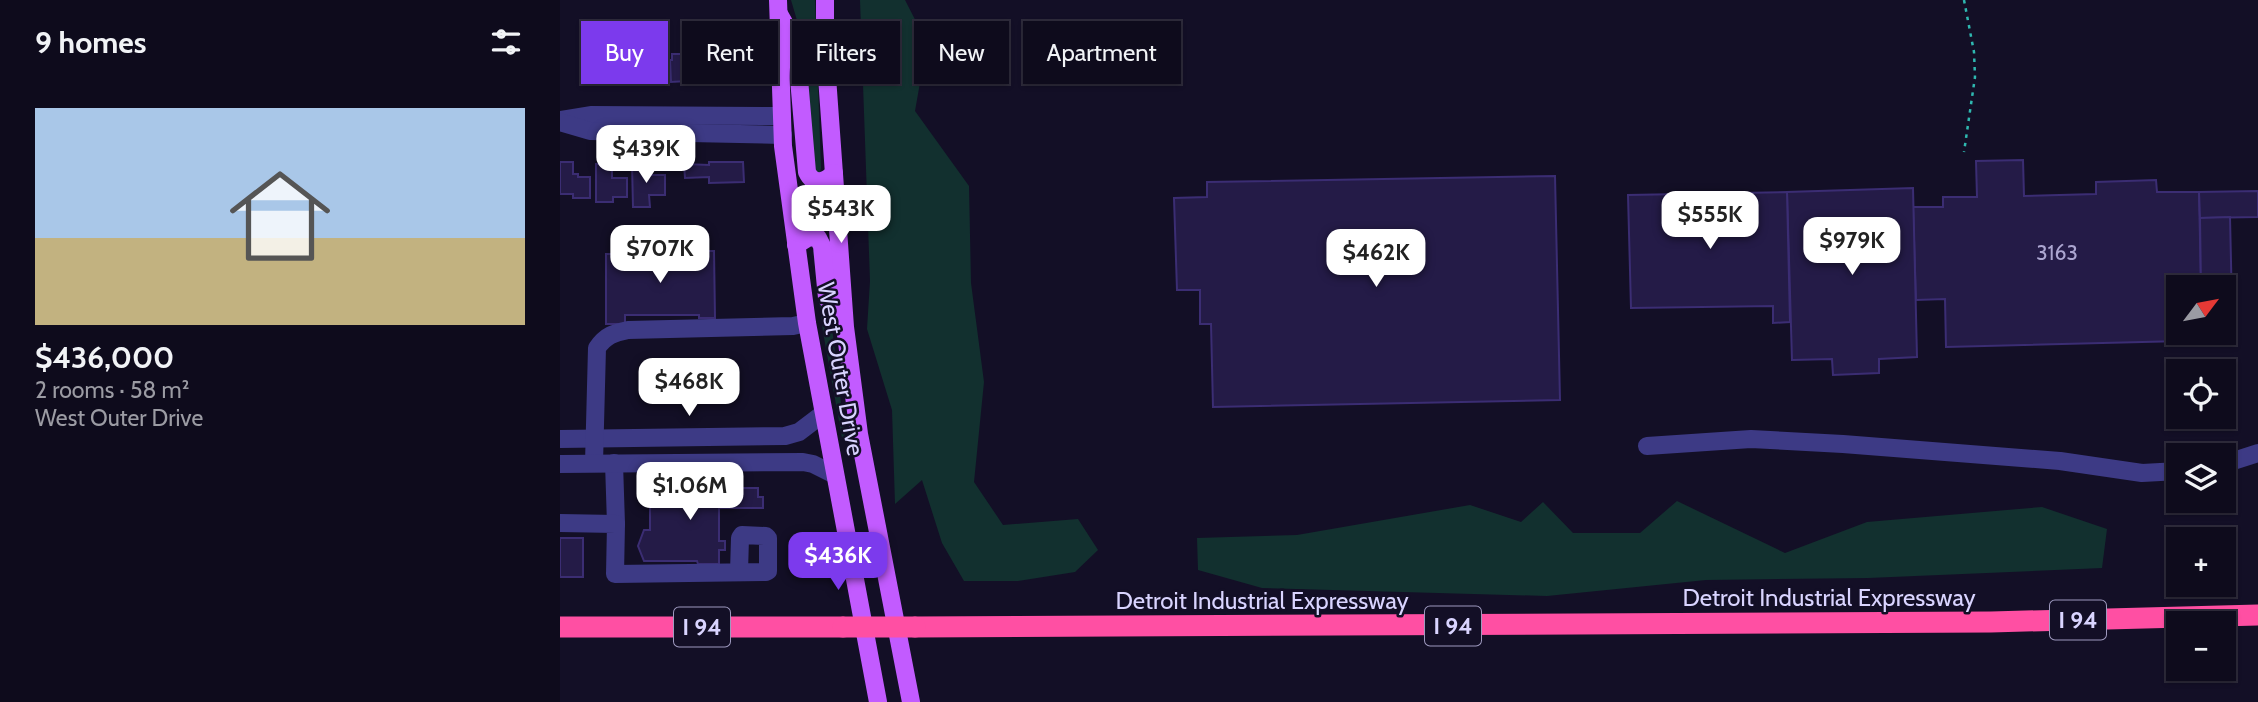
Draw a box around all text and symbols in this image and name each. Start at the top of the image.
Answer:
chip: Buy [581,21,668,84]
chip: Rent [682,21,778,84]
chip: Filters [792,21,900,84]
chip: New [914,21,1009,84]
chip: Apartment [1023,21,1181,84]
icon: filters [487,23,525,61]
text: 9 homes [35,24,146,61]
pin: $439K [597,125,695,185]
text: $439K [612,134,680,162]
icon: home [217,153,343,279]
pin: $543K [792,186,890,245]
pin: $555K [1661,191,1759,251]
text: $543K [808,194,874,222]
text: $555K [1678,200,1742,228]
pin: $979K [1803,218,1901,277]
pin: $707K [611,226,709,285]
text: $979K [1819,226,1885,254]
pin: $462K [1327,230,1425,289]
text: $707K [626,234,694,262]
text: $462K [1342,238,1410,266]
house number: 3163 [2036,240,2078,265]
north arrow [2166,275,2236,345]
map controls [2166,275,2236,681]
street label: West Outer Drive [811,280,871,458]
text: $436,000 [35,339,174,376]
pin: $468K [640,358,738,418]
button: locate [2166,359,2236,429]
text: $468K [655,367,723,395]
text: 2 rooms · 58 m² [35,376,189,404]
text: West Outer Drive [35,404,203,432]
button: layers [2166,443,2236,513]
pin: $1.06M [633,462,747,522]
text: $1.06M [652,471,728,499]
button: + [2166,527,2236,597]
pin: $436K [789,532,887,592]
text: $436K [804,541,872,569]
street label: Detroit Industrial Expressway [1682,583,1976,612]
street label: Detroit Industrial Expressway [1115,586,1409,615]
road number: I 94 [2050,600,2106,640]
road number: I 94 [1425,606,1481,646]
road number: I 94 [674,608,730,646]
button: − [2166,611,2236,681]

